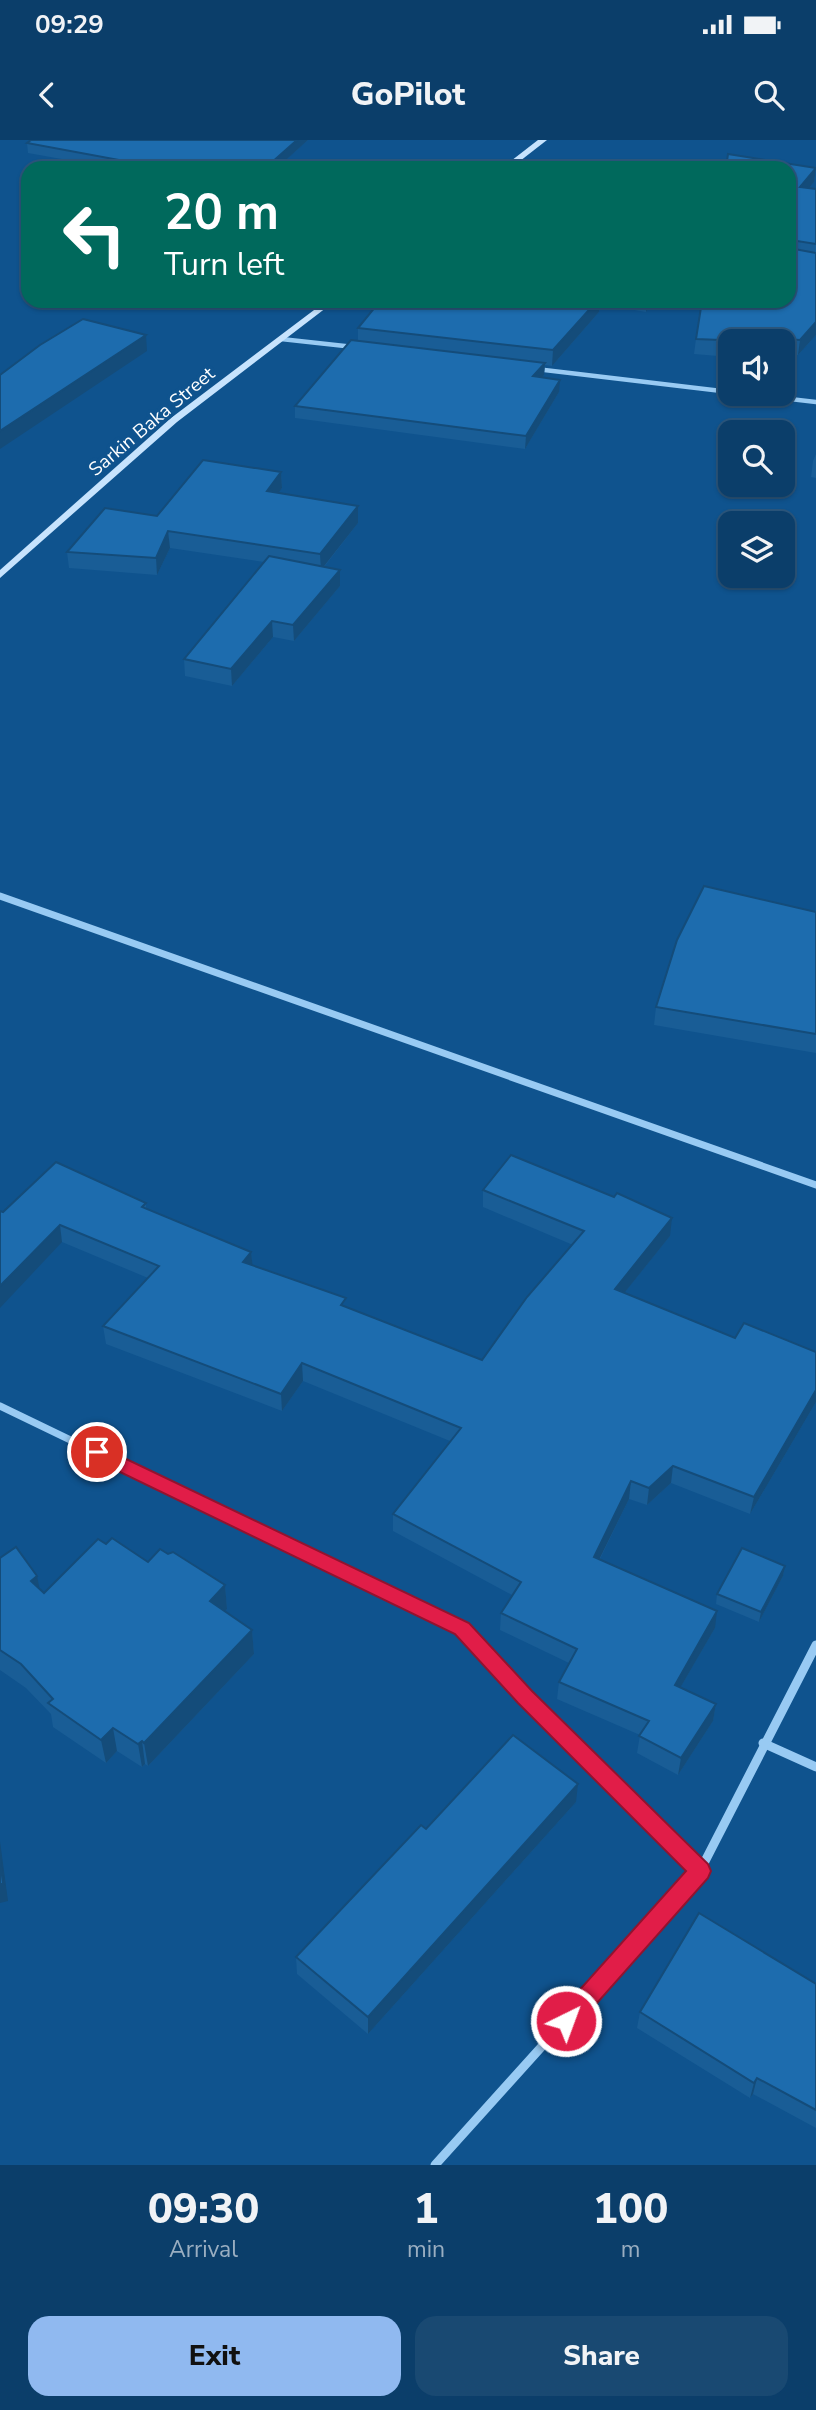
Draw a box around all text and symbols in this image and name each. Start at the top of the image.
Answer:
text: 09:29 [35,7,104,42]
text: GoPilot [351,73,465,116]
icon: back [28,76,66,114]
icon: search [750,76,788,114]
text: 20 m [164,179,279,246]
icon: left [49,189,140,280]
text: Turn left [164,243,284,286]
map controls [718,329,795,588]
button: sound [718,329,795,406]
street label: Sarkin Baka Street [83,361,220,482]
button: search [718,420,795,497]
button: layers [718,511,795,588]
pin [67,1422,127,1482]
icon: arrive [78,1433,116,1471]
position arrow [529,1984,603,2058]
text: 09:30 [148,2181,259,2238]
text: 1 [413,2181,439,2238]
text: 100 [593,2181,668,2238]
text: Arrival [169,2234,238,2265]
text: min [407,2234,445,2265]
text: m [621,2234,640,2265]
button: Exit [28,2316,401,2396]
button: Share [415,2316,788,2396]

